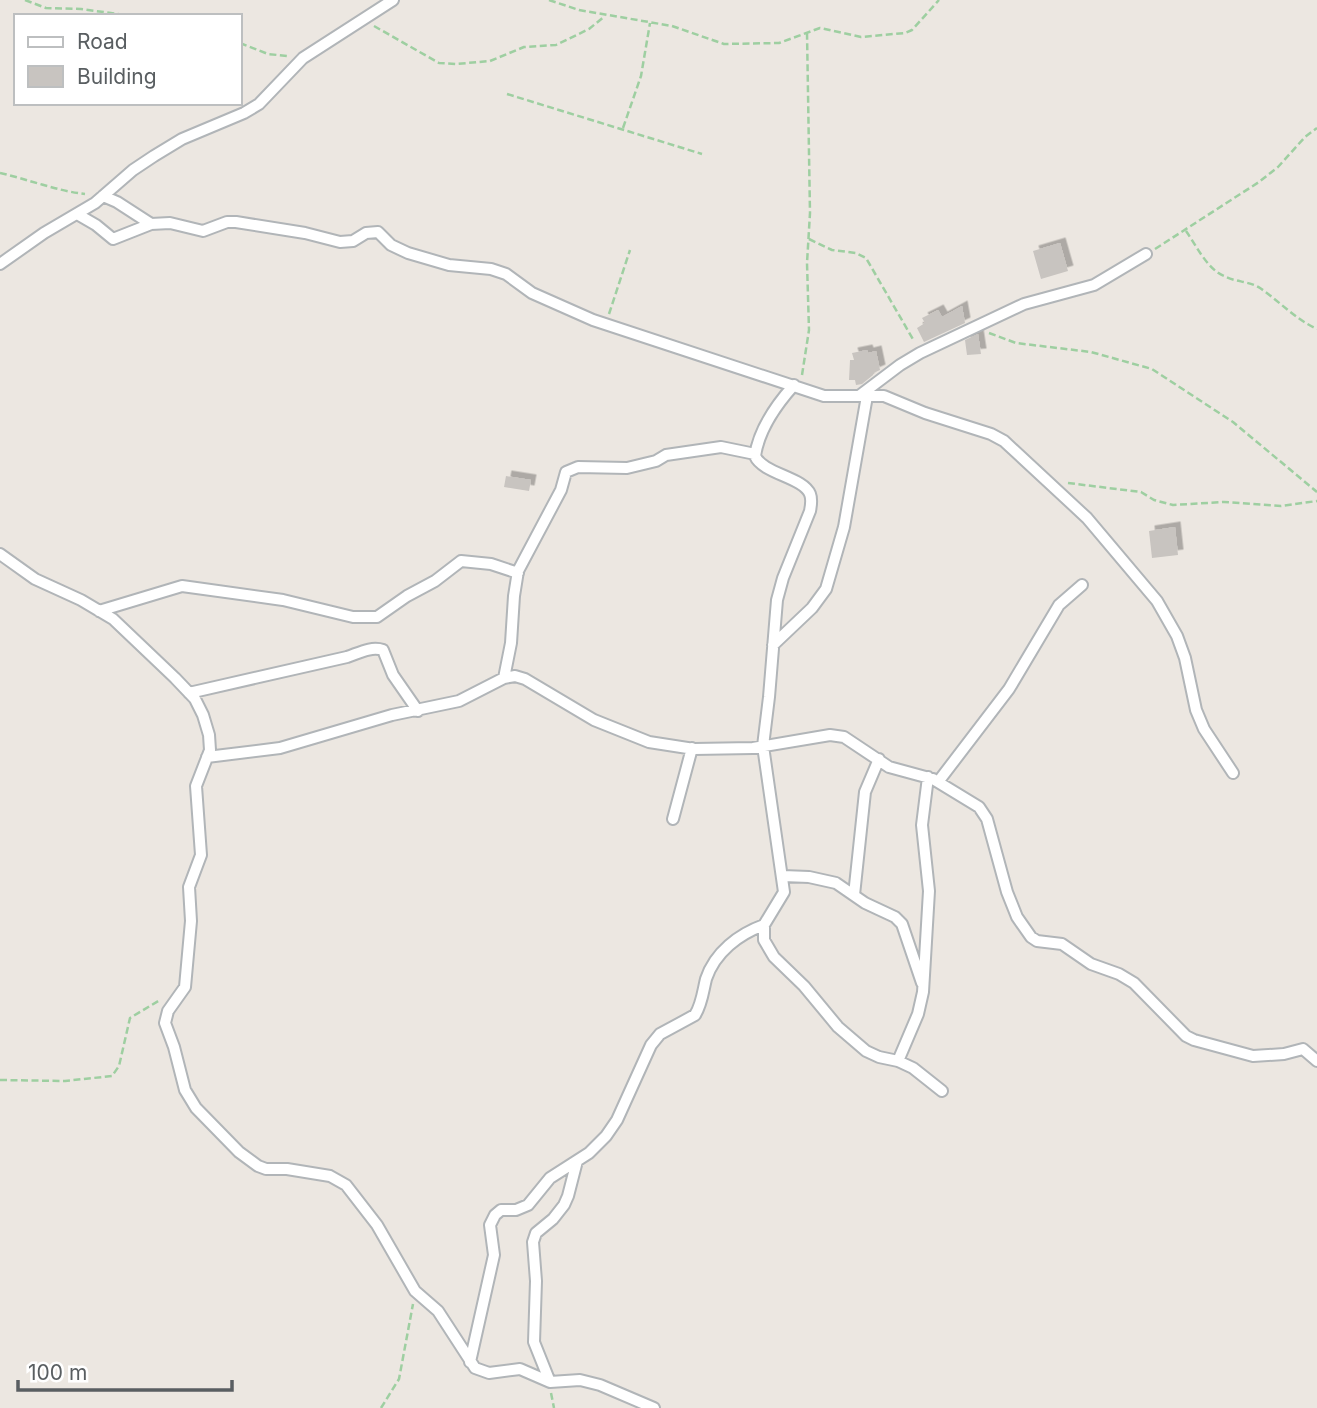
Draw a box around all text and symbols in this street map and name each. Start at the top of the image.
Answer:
legend [14,14,242,105]
text: Road [77,29,128,54]
text: Building [77,64,157,89]
scale bar [18,1348,231,1392]
text: 100 m [28,1360,87,1385]

